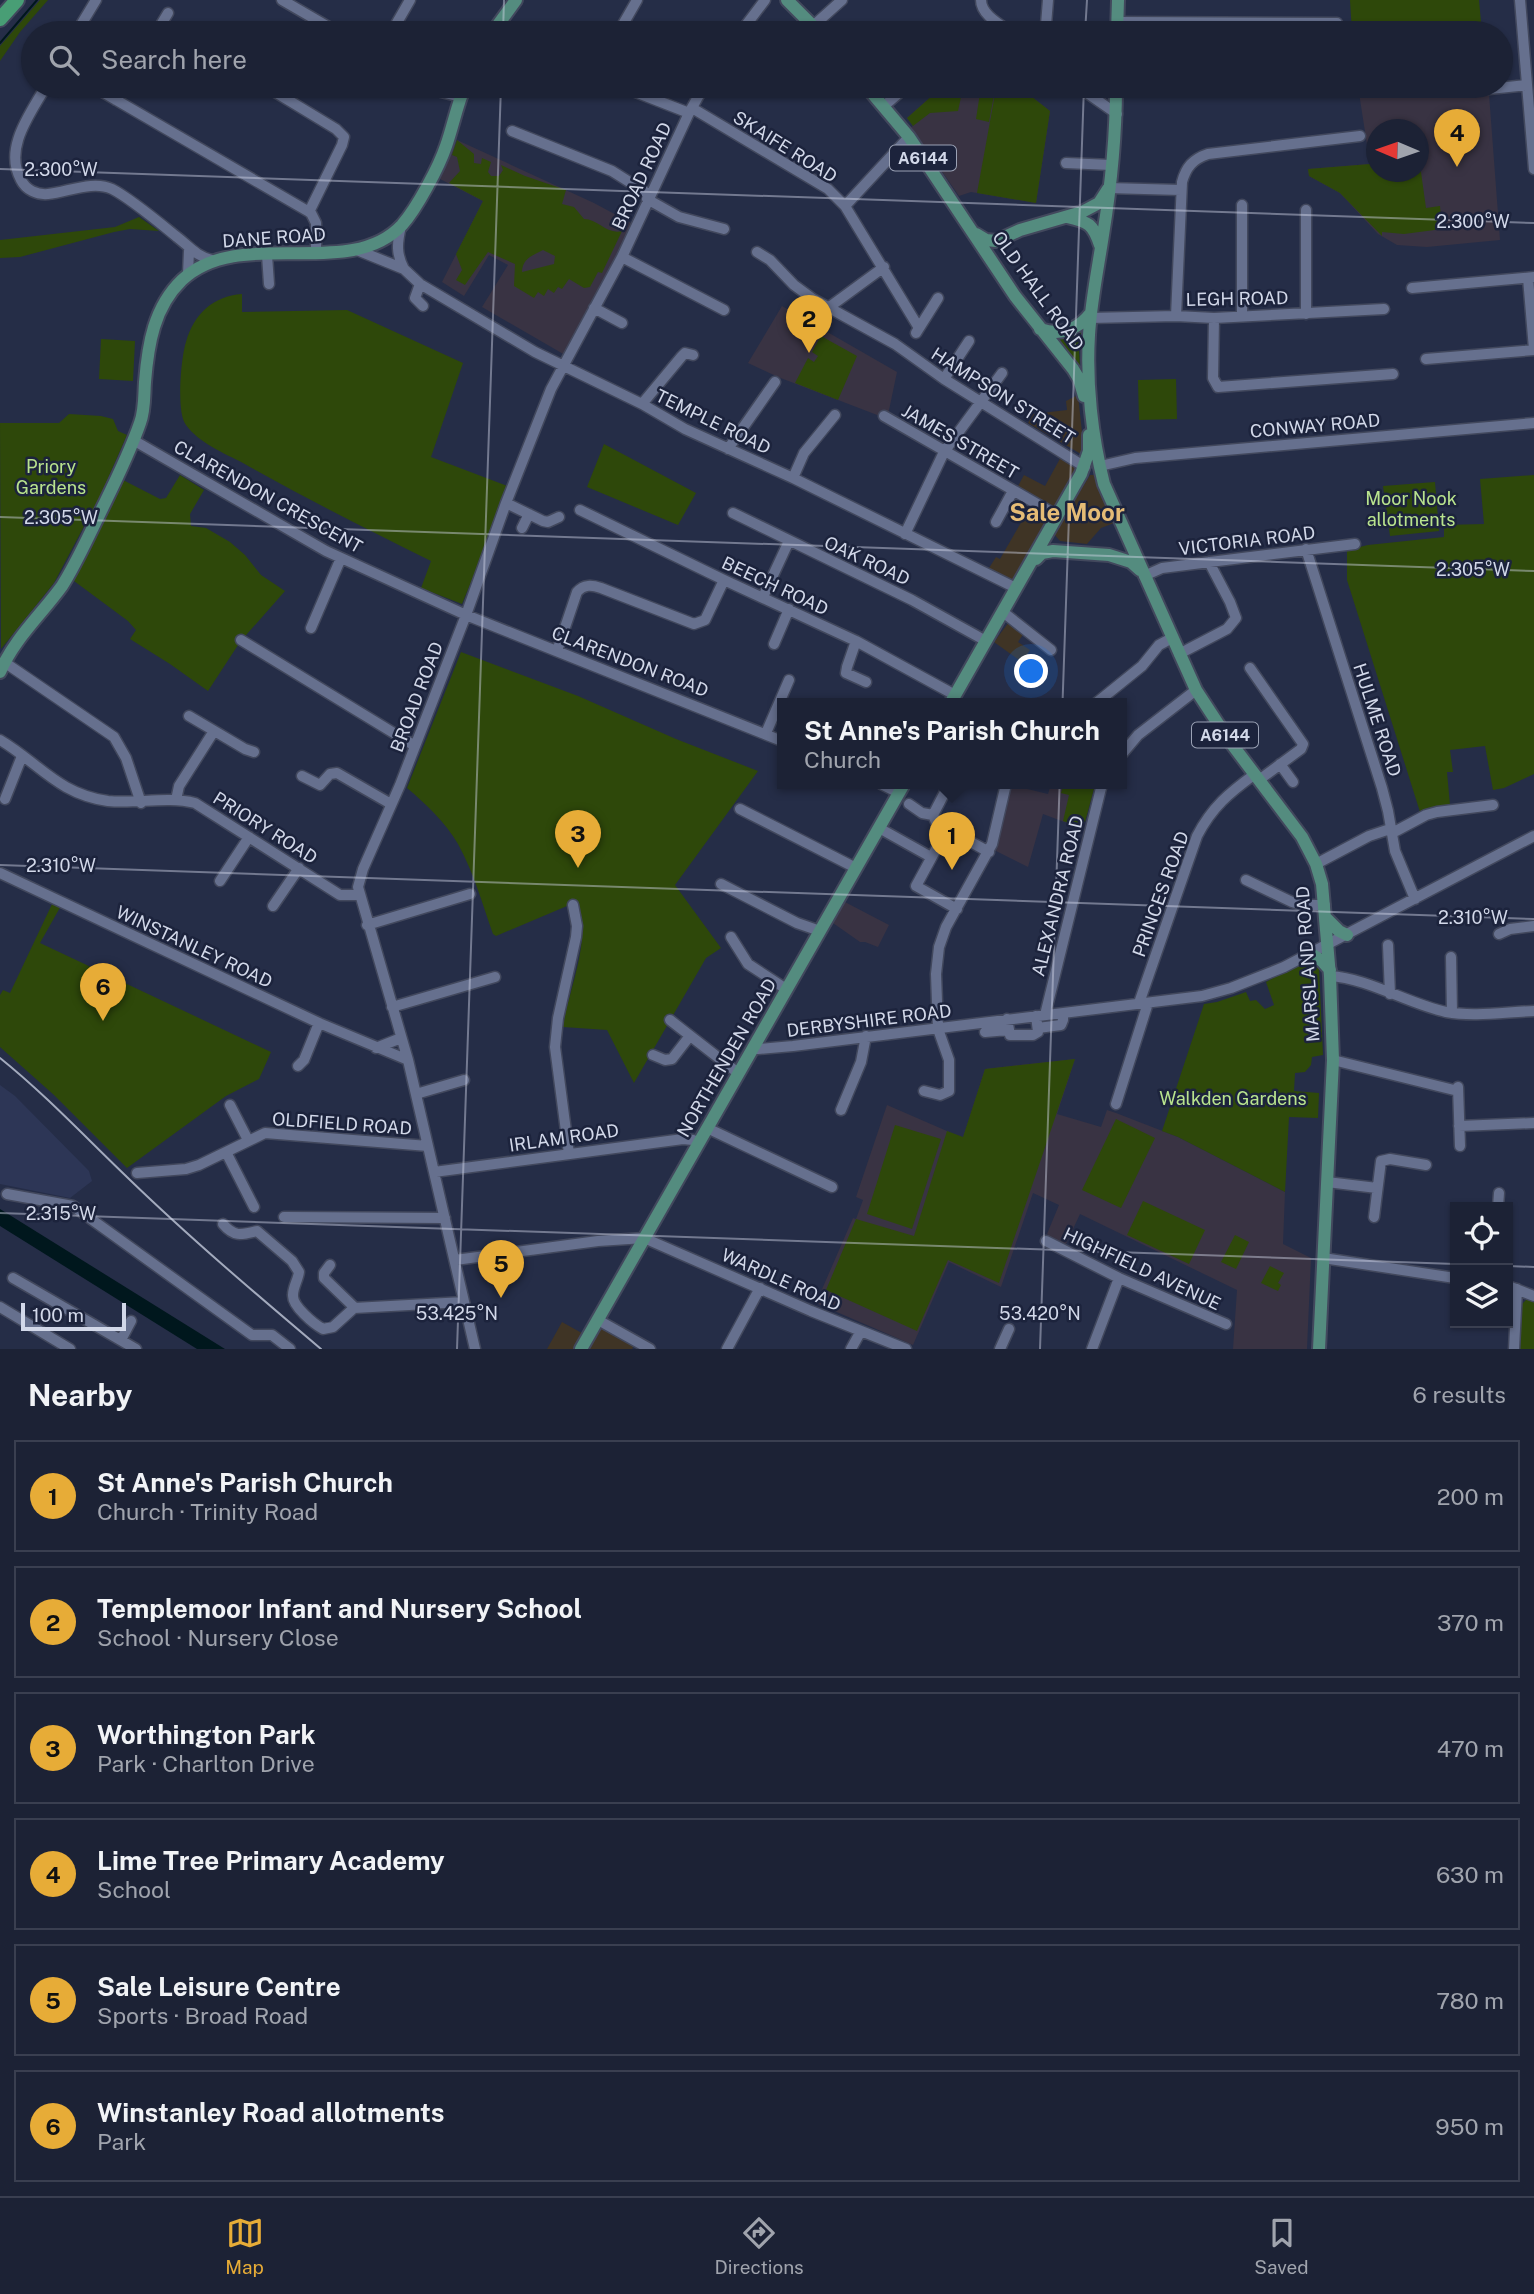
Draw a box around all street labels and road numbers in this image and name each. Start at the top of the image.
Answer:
street label: SKAIFE ROAD [729,106,841,187]
street label: BROAD ROAD [607,119,676,233]
road number: A6144 [890,146,956,170]
street label: DANE ROAD [221,223,326,252]
street label: OLD HALL ROAD [988,227,1089,354]
street label: LEGH ROAD [1185,287,1289,310]
street label: HAMPSON STREET [928,343,1079,448]
street label: TEMPLE ROAD [652,385,774,458]
street label: JAMES STREET [898,400,1022,484]
street label: CONWAY ROAD [1249,409,1381,442]
street label: CLARENDON CRESCENT [170,436,366,557]
street label: VICTORIA ROAD [1178,522,1316,559]
street label: OAK ROAD [821,532,913,589]
street label: BEECH ROAD [719,552,832,619]
street label: CLARENDON ROAD [549,622,712,701]
street label: BROAD ROAD [386,639,447,755]
street label: HULME ROAD [1349,660,1406,779]
road number: A6144 [1192,722,1258,748]
street label: PRIORY ROAD [209,787,321,868]
street label: ALEXANDRA ROAD [1027,813,1088,979]
street label: PRINCES ROAD [1128,828,1193,960]
street label: MARSLAND ROAD [1292,885,1323,1043]
street label: WINSTANLEY ROAD [113,901,276,992]
street label: NORTHENDEN ROAD [673,975,781,1141]
street label: DERBYSHIRE ROAD [785,1000,953,1041]
street label: OLDFIELD ROAD [271,1108,413,1139]
street label: IRLAM ROAD [508,1119,620,1156]
street label: HIGHFIELD AVENUE [1060,1223,1224,1314]
street label: WARDLE ROAD [718,1244,844,1315]

